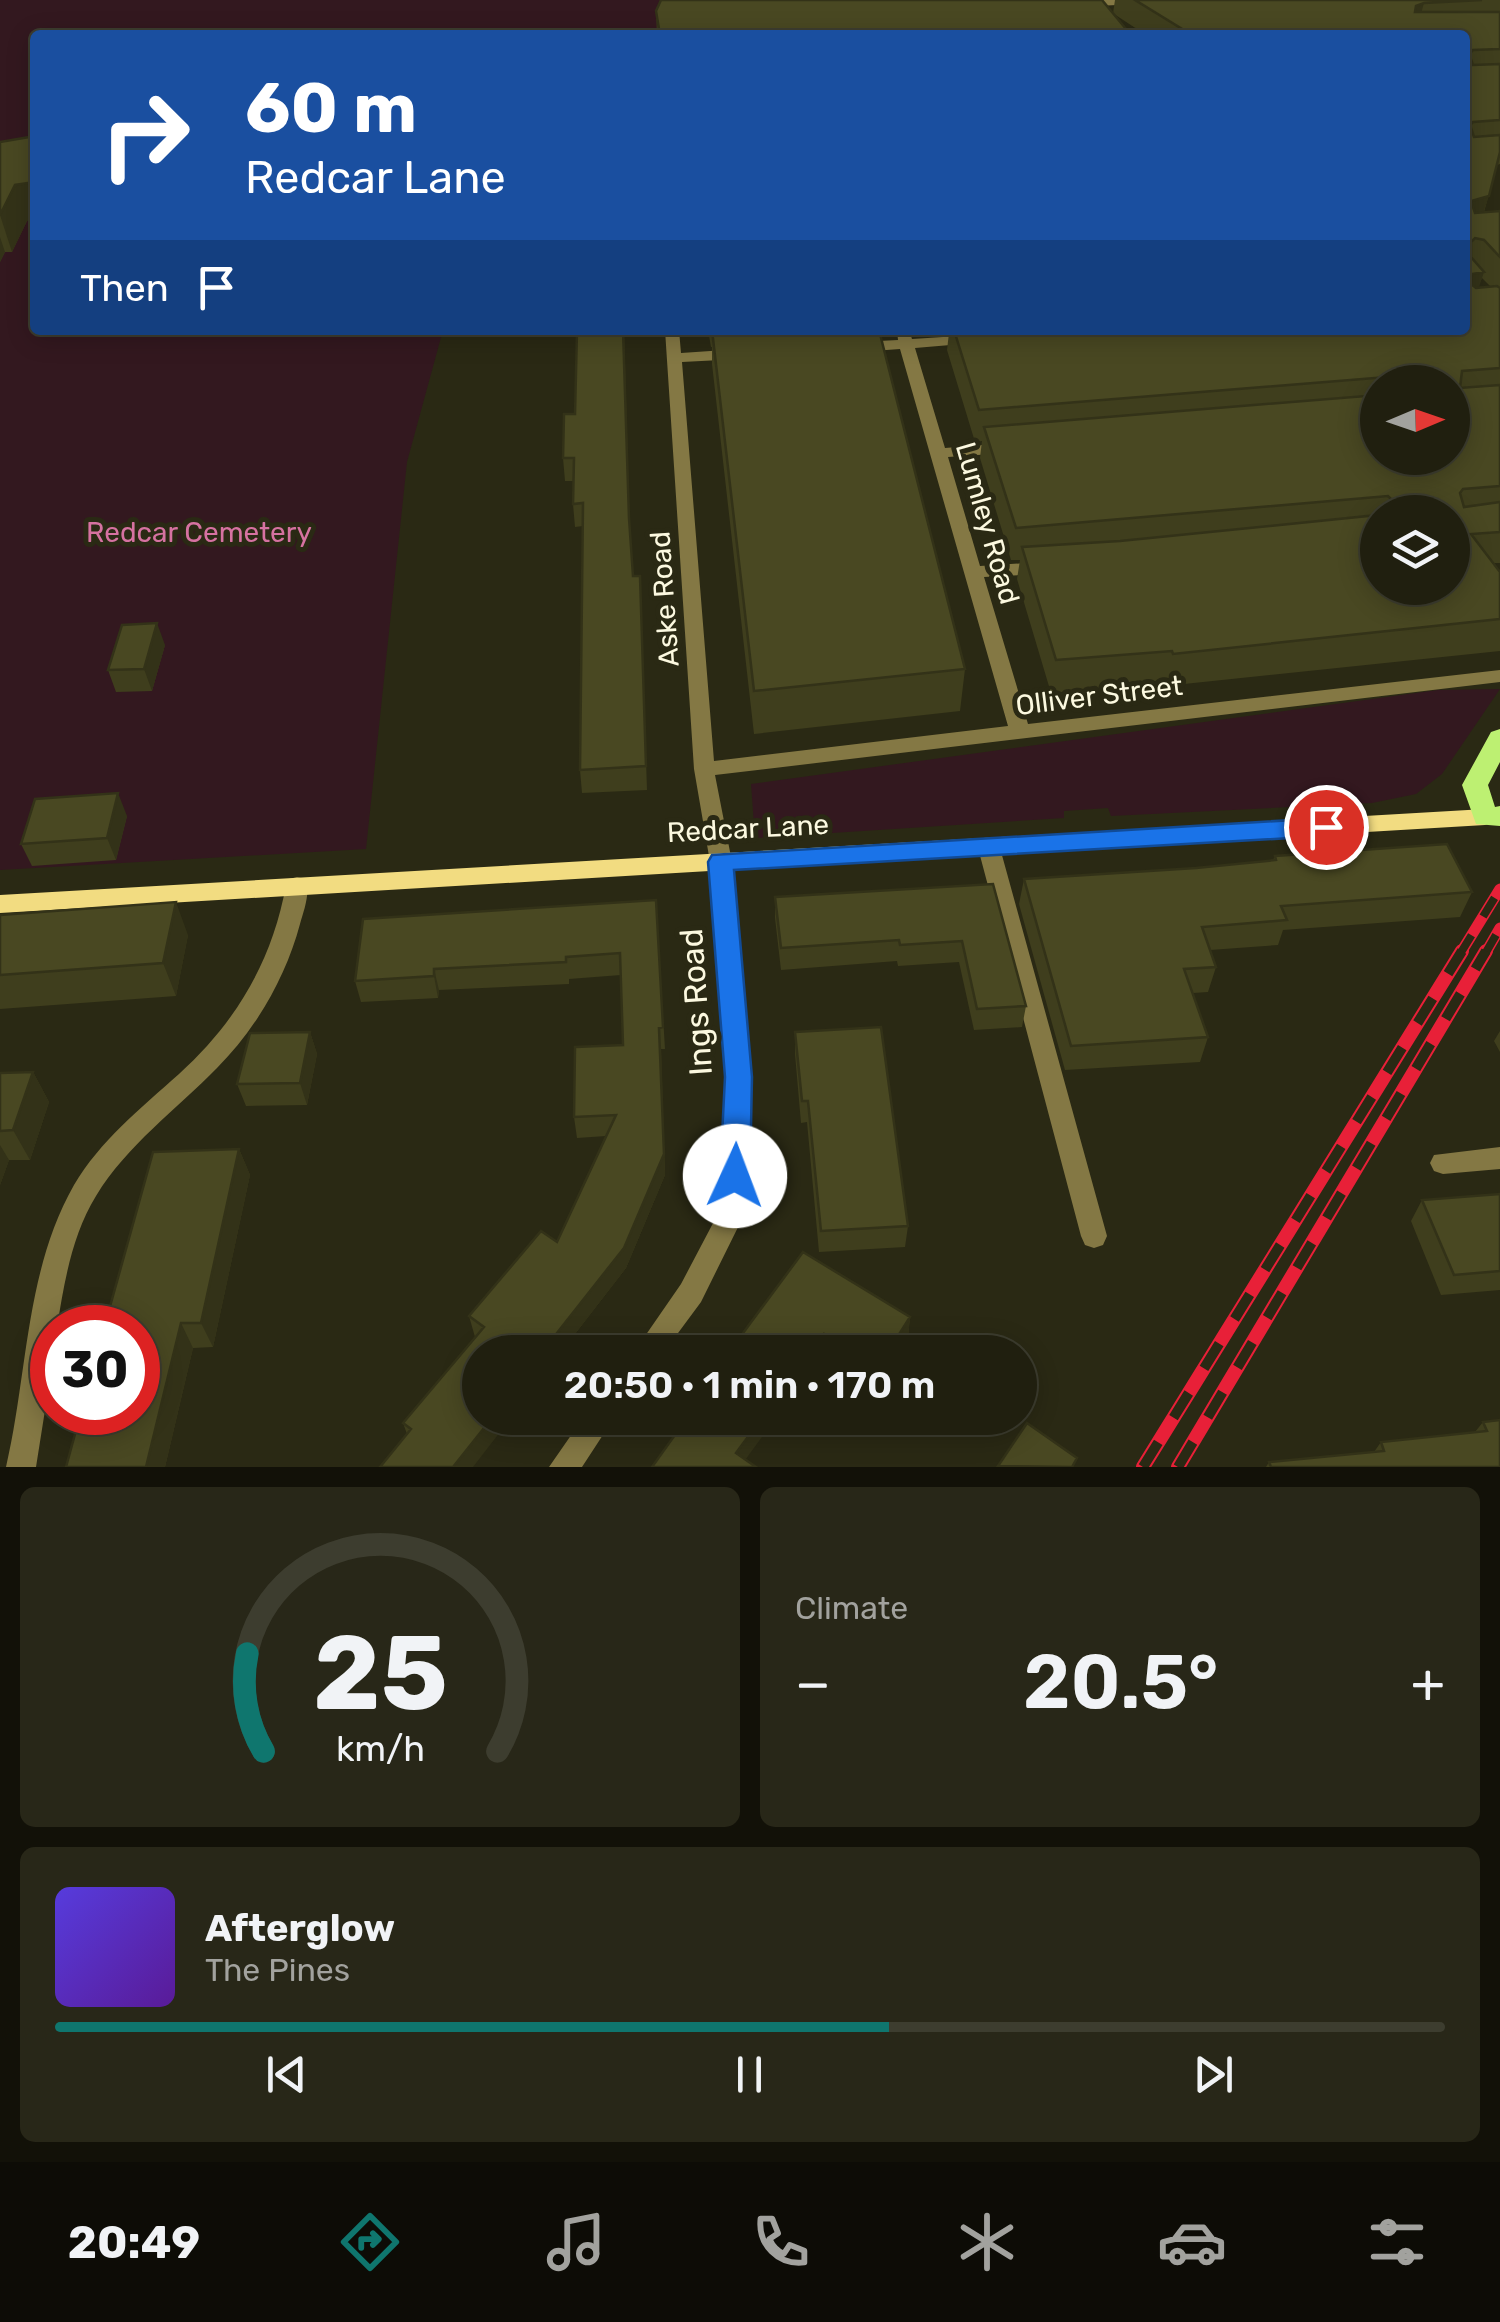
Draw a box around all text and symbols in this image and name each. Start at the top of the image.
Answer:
text: 60 m [245,67,417,150]
icon: right [80,70,210,200]
text: Redcar Lane [245,151,506,204]
icon: arrive [189,260,244,315]
text: Then [80,265,169,311]
north arrow [1360,365,1470,475]
map controls [1360,365,1470,605]
street label: Lumley Road [949,438,1026,608]
button: layers [1360,495,1470,605]
park label: Redcar Cemetery [86,516,312,549]
street label: Aske Road [643,530,686,668]
street label: Olliver Street [1014,669,1184,722]
pin [1284,785,1369,870]
icon: arrive [1299,800,1354,855]
street label: Redcar Lane [666,808,830,849]
street label: Ings Road [672,927,720,1077]
position arrow [683,1124,787,1228]
speed limit sign: 30 [30,1305,160,1435]
text: 20:50 · 1 min · 170 m [564,1362,935,1408]
text: Climate [795,1589,908,1627]
text: 25 [313,1612,447,1735]
text: 20.5° [1023,1638,1218,1727]
text: − [795,1651,831,1716]
text: + [1411,1651,1445,1716]
text: km/h [335,1728,425,1770]
text: Afterglow [205,1905,395,1951]
text: The Pines [205,1951,350,1989]
icon: previous [259,2047,314,2102]
icon: pause [722,2047,777,2102]
icon: next [1186,2047,1241,2102]
icon: directions [335,2207,405,2277]
icon: music [541,2207,611,2277]
icon: phone [746,2207,816,2277]
icon: climate [952,2207,1022,2277]
icon: car [1157,2207,1227,2277]
icon: filters [1362,2207,1432,2277]
text: 20:49 [68,2216,200,2269]

